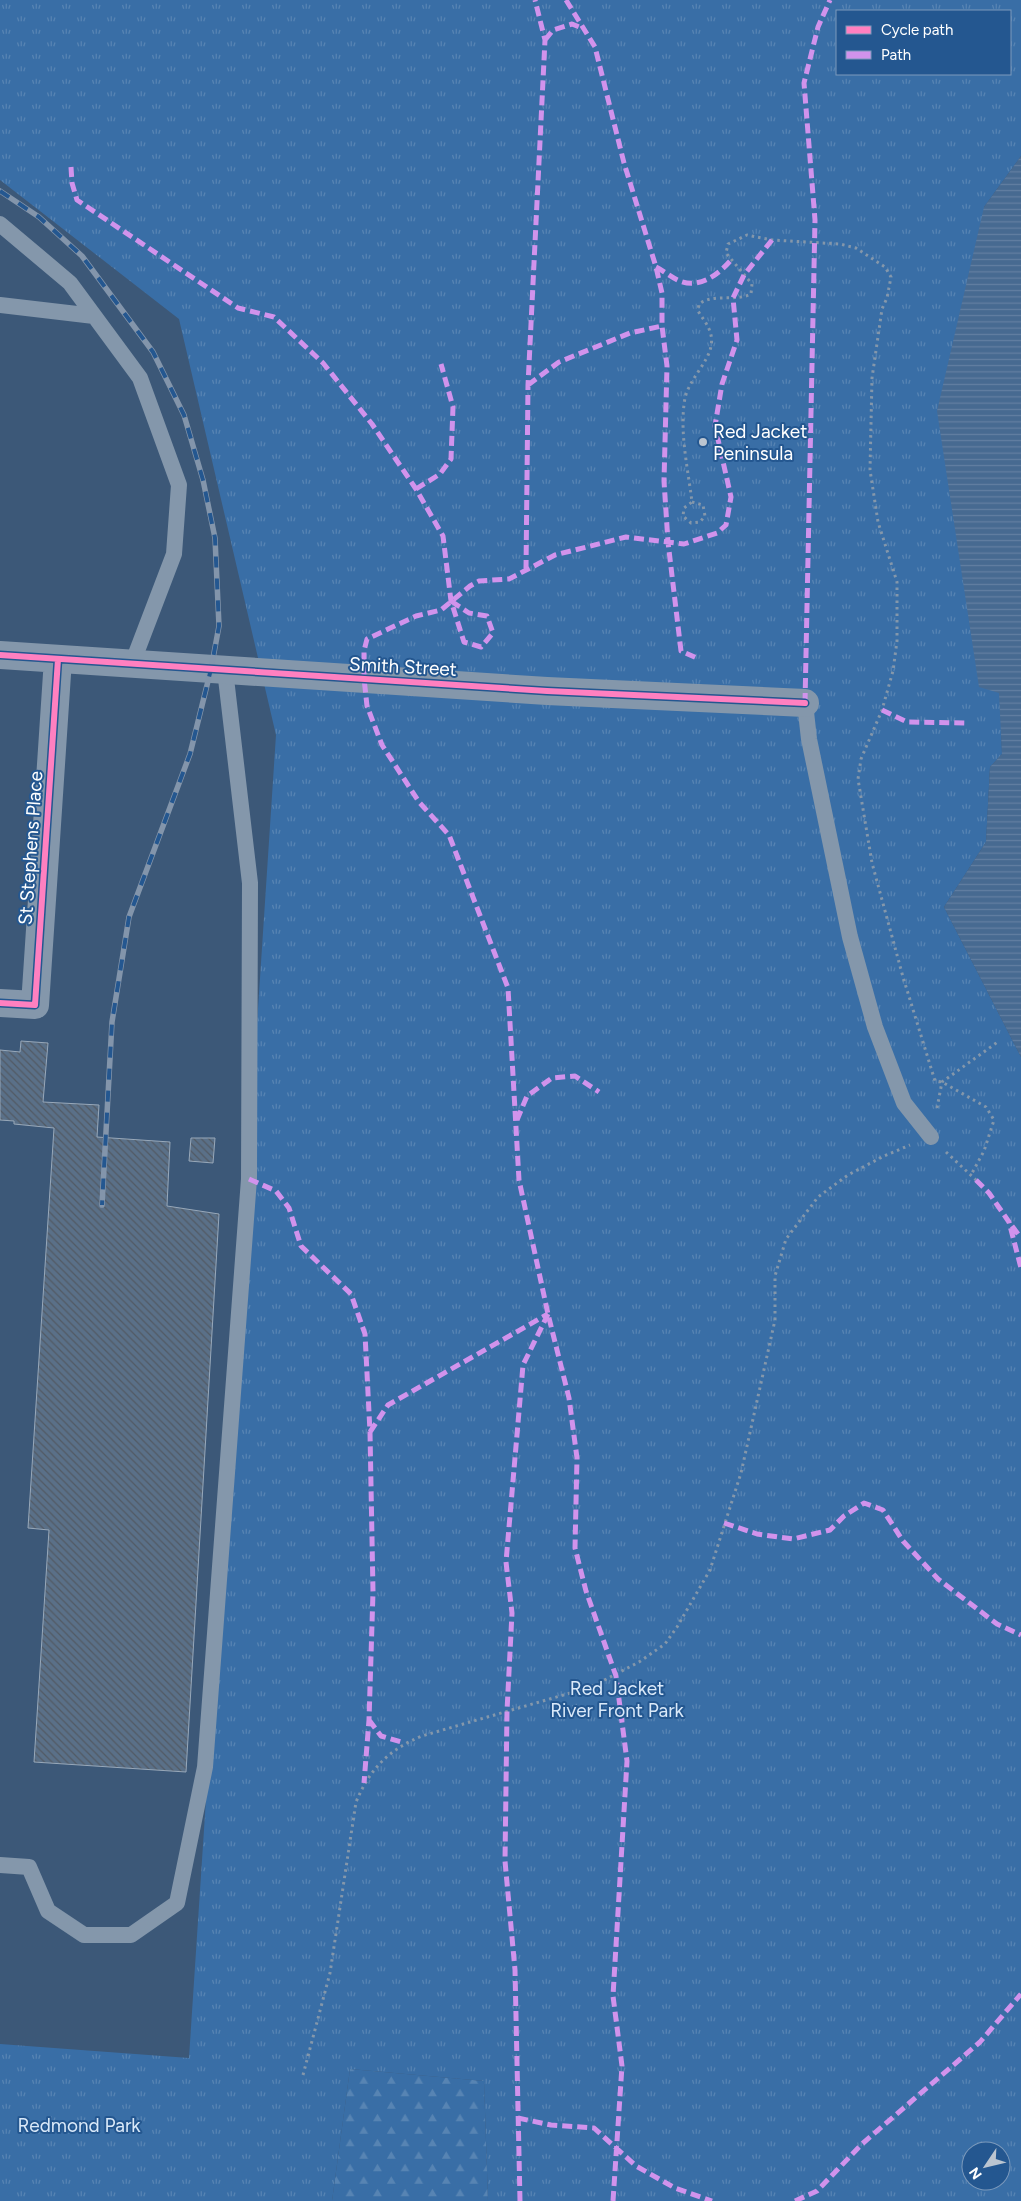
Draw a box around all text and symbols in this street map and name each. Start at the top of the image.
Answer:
legend [836,10,1011,75]
text: Cycle path [881,21,953,39]
text: Path [881,46,911,64]
place label: Red Jacket Peninsula [713,420,807,465]
marker: Red Jacket Peninsula [697,436,709,448]
street label: Smith Street [348,652,457,681]
street label: St Stephens Place [14,770,47,926]
park label: Red Jacket River Front Park [550,1677,685,1722]
park label: Redmond Park [17,2114,141,2137]
north arrow [961,2141,1011,2191]
text: N [966,2164,986,2182]

